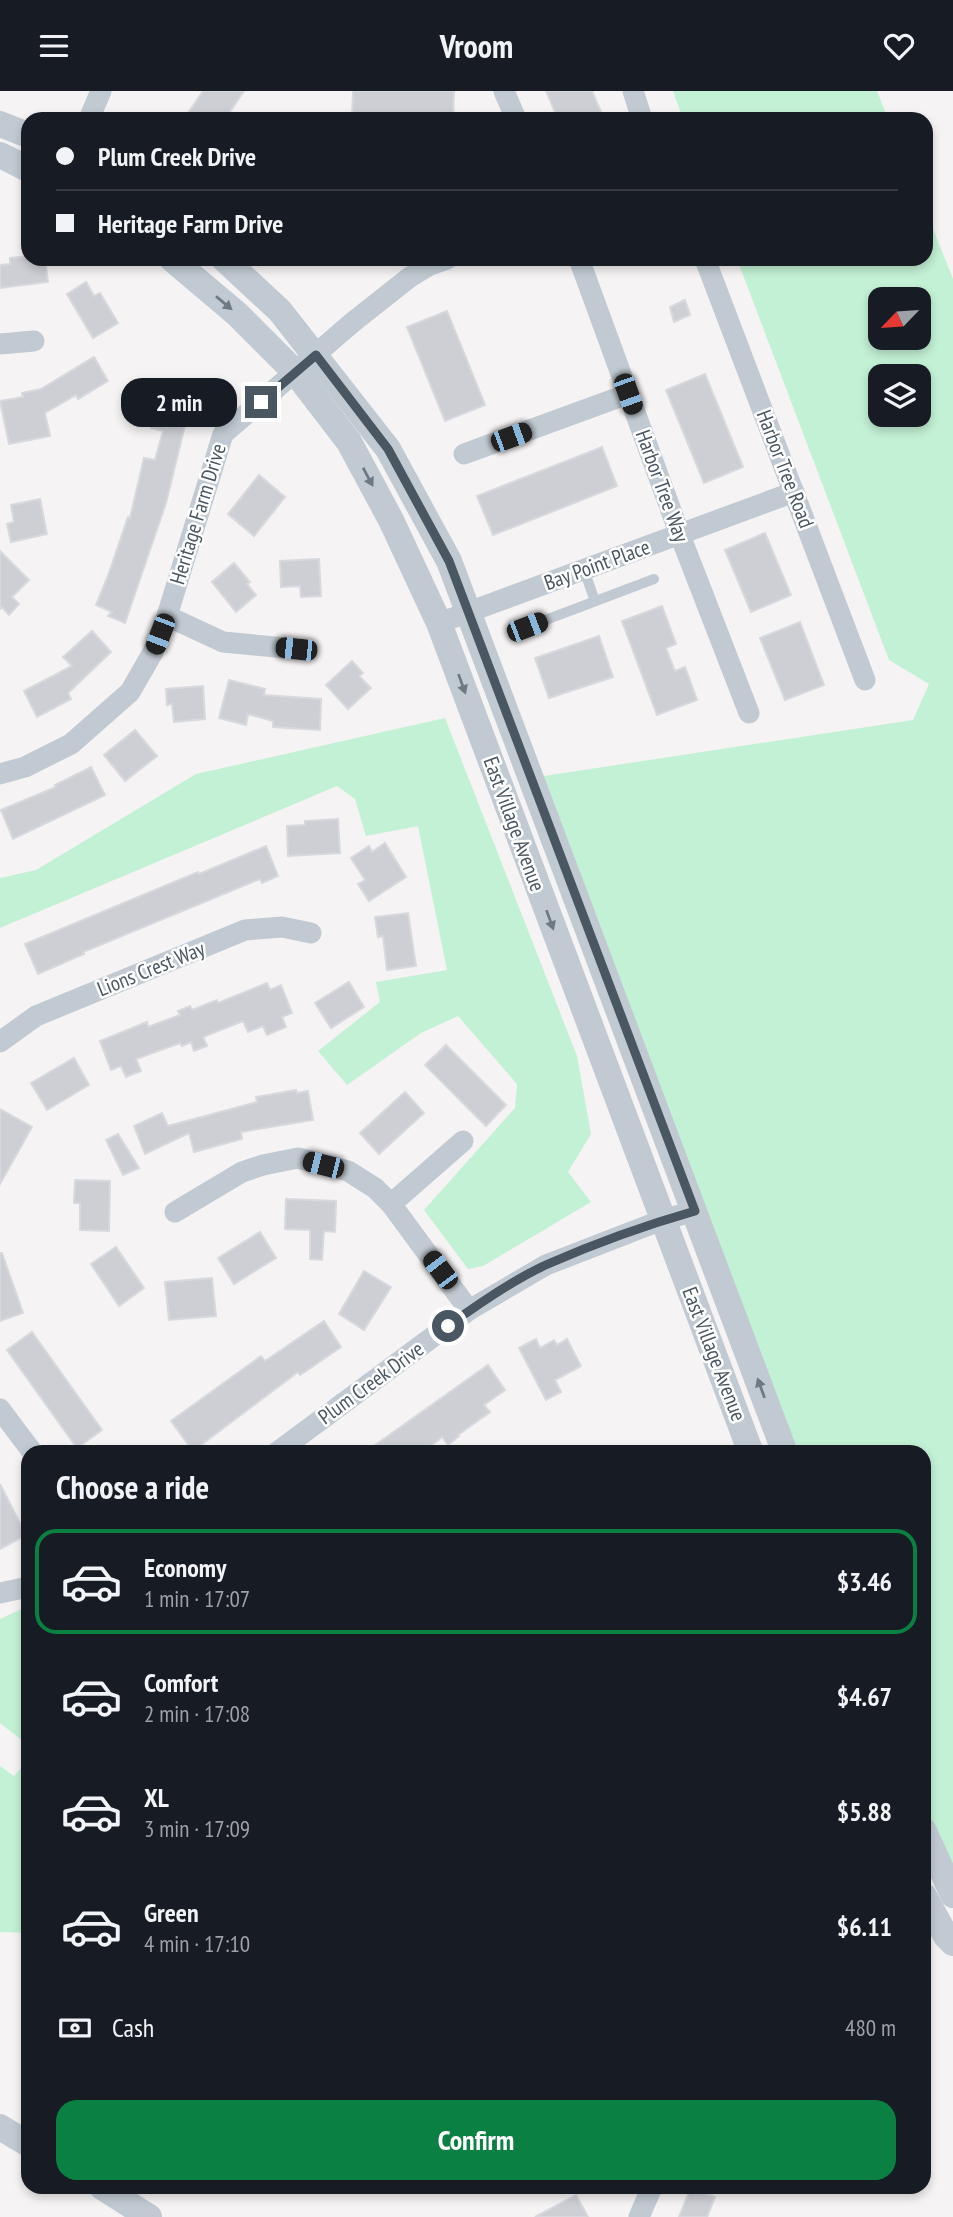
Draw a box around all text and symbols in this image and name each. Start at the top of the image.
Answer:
text: Vroom [440,25,513,67]
icon: menu [35,27,73,65]
icon: heart [880,27,918,65]
text: Plum Creek Drive [98,140,256,173]
text: Heritage Farm Drive [98,207,283,240]
north arrow [868,287,931,350]
map controls [868,287,931,427]
one-way arrow [215,295,233,311]
button: layers [868,364,931,427]
car [611,371,646,417]
callout: 2 min [121,377,236,427]
route end [245,386,277,418]
text: 2 min [156,388,202,417]
street label: Harbor Tree Road [751,406,820,532]
car [488,420,535,454]
street label: Harbor Tree Way [630,426,695,546]
street label: Heritage Farm Drive [163,440,232,587]
one-way arrow [362,468,374,487]
street label: Bay Point Place [540,533,653,596]
car [504,610,551,644]
car [143,611,178,657]
car [275,636,318,662]
one-way arrow [457,674,468,695]
street label: East Village Avenue [478,753,551,895]
one-way arrow [545,910,556,931]
street label: Lions Crest Way [93,935,209,1002]
car [301,1150,346,1180]
car [419,1247,462,1293]
street label: East Village Avenue [677,1283,752,1425]
route start [432,1310,464,1342]
street label: Plum Creek Drive [313,1335,429,1430]
one-way arrow [755,1378,766,1399]
text: Choose a ride [56,1466,209,1508]
icon: car [60,1550,123,1613]
text: Economy [144,1551,226,1584]
text: $3.46 [837,1565,892,1598]
text: 1 min · 17:07 [144,1584,250,1613]
icon: car [60,1665,123,1728]
text: Comfort [144,1666,218,1699]
text: $4.67 [837,1680,892,1713]
text: 2 min · 17:08 [144,1699,250,1728]
icon: car [60,1780,123,1843]
text: XL [144,1781,169,1814]
text: $5.88 [837,1795,892,1828]
text: 3 min · 17:09 [144,1814,250,1843]
icon: car [60,1895,123,1958]
text: Green [144,1896,199,1929]
text: $6.11 [837,1910,892,1943]
text: 4 min · 17:10 [144,1929,250,1958]
icon: cash [56,2009,94,2047]
text: Cash [112,2011,154,2044]
text: 480 m [845,2013,896,2042]
button: Confirm [56,2100,896,2180]

